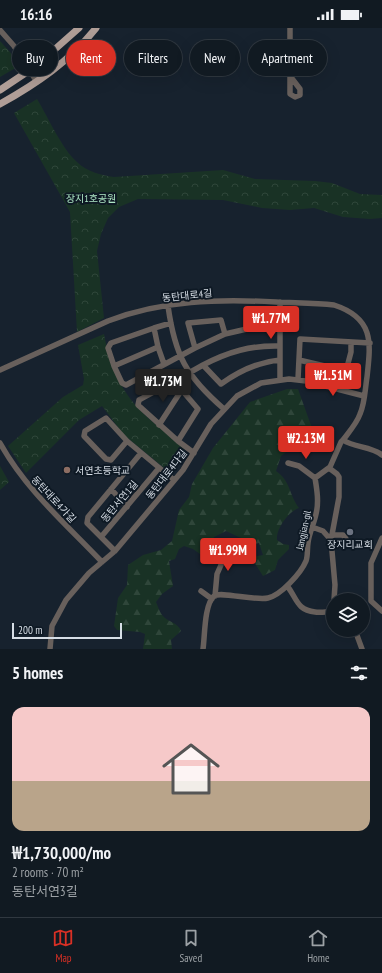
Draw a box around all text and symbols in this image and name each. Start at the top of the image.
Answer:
text: 16:16 [20,5,52,24]
chip: Buy [12,40,58,76]
chip: Rent [66,40,116,76]
chip: Filters [124,40,182,76]
chip: New [190,40,240,76]
chip: Apartment [248,40,327,76]
park label: 장지1호공원 [66,192,116,205]
street label: 동탄대로4길 [161,286,213,305]
pin: ₩1.77M [238,306,304,340]
text: ₩1.77M [252,310,290,327]
pin: ₩1.51M [300,363,366,397]
text: ₩1.51M [314,367,352,384]
pin: ₩1.73M [130,369,196,403]
text: ₩1.73M [144,373,182,390]
pin: ₩2.13M [273,426,339,460]
text: ₩2.13M [287,430,325,447]
street label: 동탄대로4다길 [143,447,190,502]
place label: 서연초등학교 [75,464,130,477]
marker: 서연초등학교 [62,465,72,475]
street label: 동탄대로4가길 [29,473,79,526]
street label: 동탄서연1길 [98,478,141,525]
street label: Jangjian-gil [293,509,314,552]
marker: 장지리교회 [345,527,355,537]
pin: ₩1.99M [195,538,261,572]
place label: 장지리교회 [327,538,373,551]
text: ₩1.99M [209,542,247,559]
map controls [326,593,370,637]
button: layers [326,593,370,637]
scale bar [12,621,122,640]
text: 200 m [18,623,42,637]
text: 5 homes [12,662,63,684]
icon: filters [348,662,370,684]
icon: home [155,733,227,805]
text: ₩1,730,000/mo [12,842,111,864]
text: 2 rooms · 70 m² [12,864,84,881]
text: 동탄서연3길 [12,883,78,900]
tab: Map [52,927,74,965]
tab: Saved [179,927,202,965]
tab: Home [307,927,330,965]

